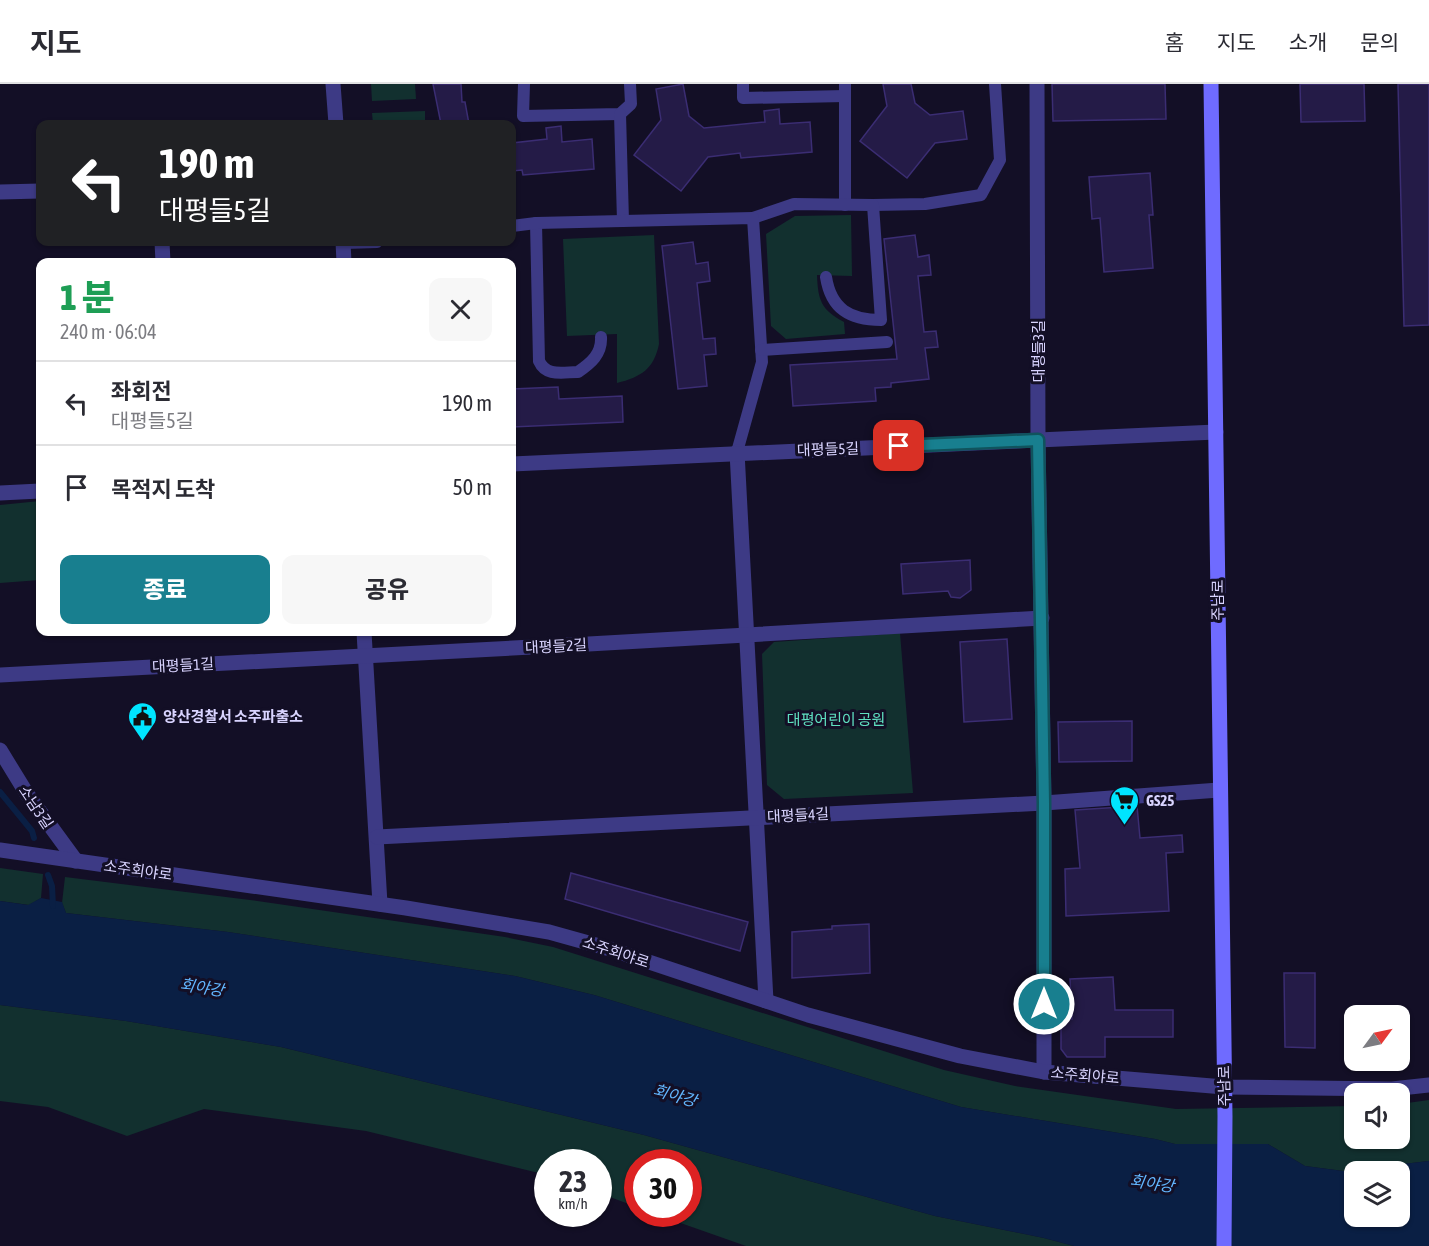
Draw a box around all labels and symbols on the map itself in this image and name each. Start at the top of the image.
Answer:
street label: 대평들3길 [1030,320,1047,382]
pin [873,420,924,471]
street label: 대평들5길 [797,439,859,459]
street label: 주남로 [1209,579,1226,621]
street label: 대평들2길 [524,636,588,656]
street label: 대평들1길 [151,655,215,675]
public building icon: 양산경찰서 소주파출소 [126,700,158,742]
place label: 양산경찰서 소주파출소 [163,708,303,725]
park label: 대평어린이 공원 [787,711,885,728]
street label: 소남3길 [15,782,57,832]
supermarket icon: GS25 [1109,784,1141,826]
place label: GS25 [1146,792,1174,809]
street label: 대평들4길 [766,805,830,825]
street label: 소주회야로 [103,857,173,883]
street label: 소주회야로 [581,933,651,971]
position arrow [1012,972,1076,1036]
water label: 회야강 [179,975,227,1000]
north arrow [1344,1005,1410,1071]
street label: 소주회야로 [1050,1064,1120,1086]
street label: 주남로 [1215,1065,1233,1107]
water label: 회야강 [651,1080,701,1110]
speed limit sign: 30 [624,1149,702,1227]
water label: 회야강 [1129,1171,1177,1195]

